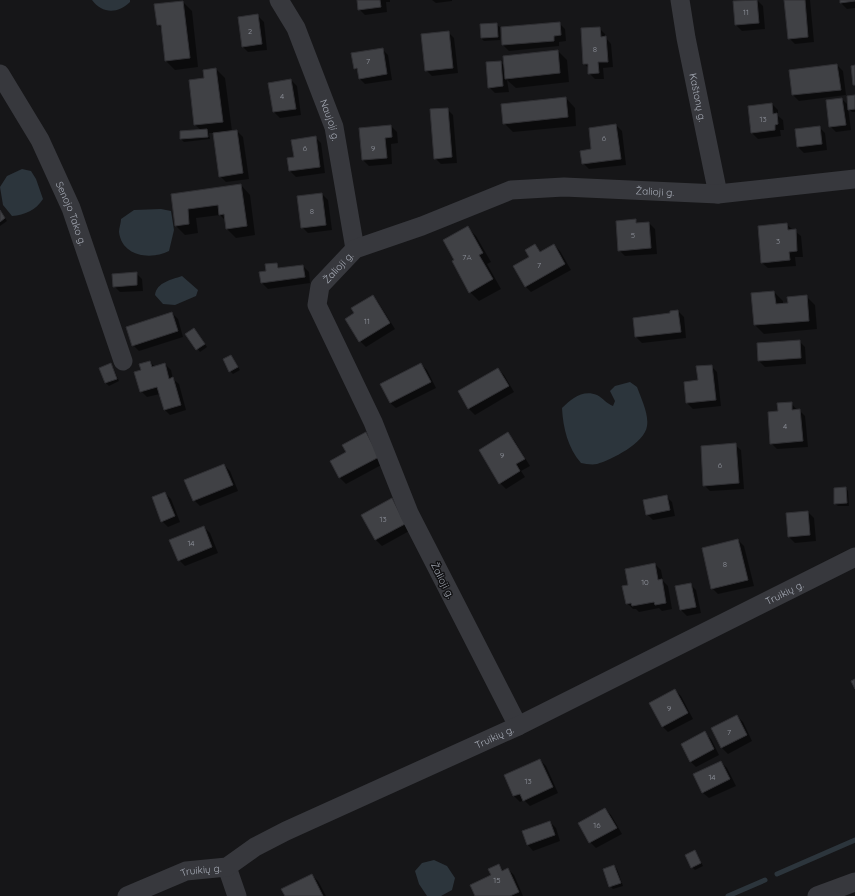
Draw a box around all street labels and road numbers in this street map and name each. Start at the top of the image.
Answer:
street label: Kaštonų g. [686,72,709,123]
street label: Naujoji g. [317,97,342,142]
street label: Senojo Tako g. [53,179,89,247]
street label: Žalioji g. [635,184,675,199]
street label: Žalioji g. [320,249,356,286]
street label: Žalioji g. [428,560,457,601]
street label: Truikių g. [763,578,806,608]
street label: Truikių g. [473,723,516,752]
street label: Truikių g. [178,862,222,880]

